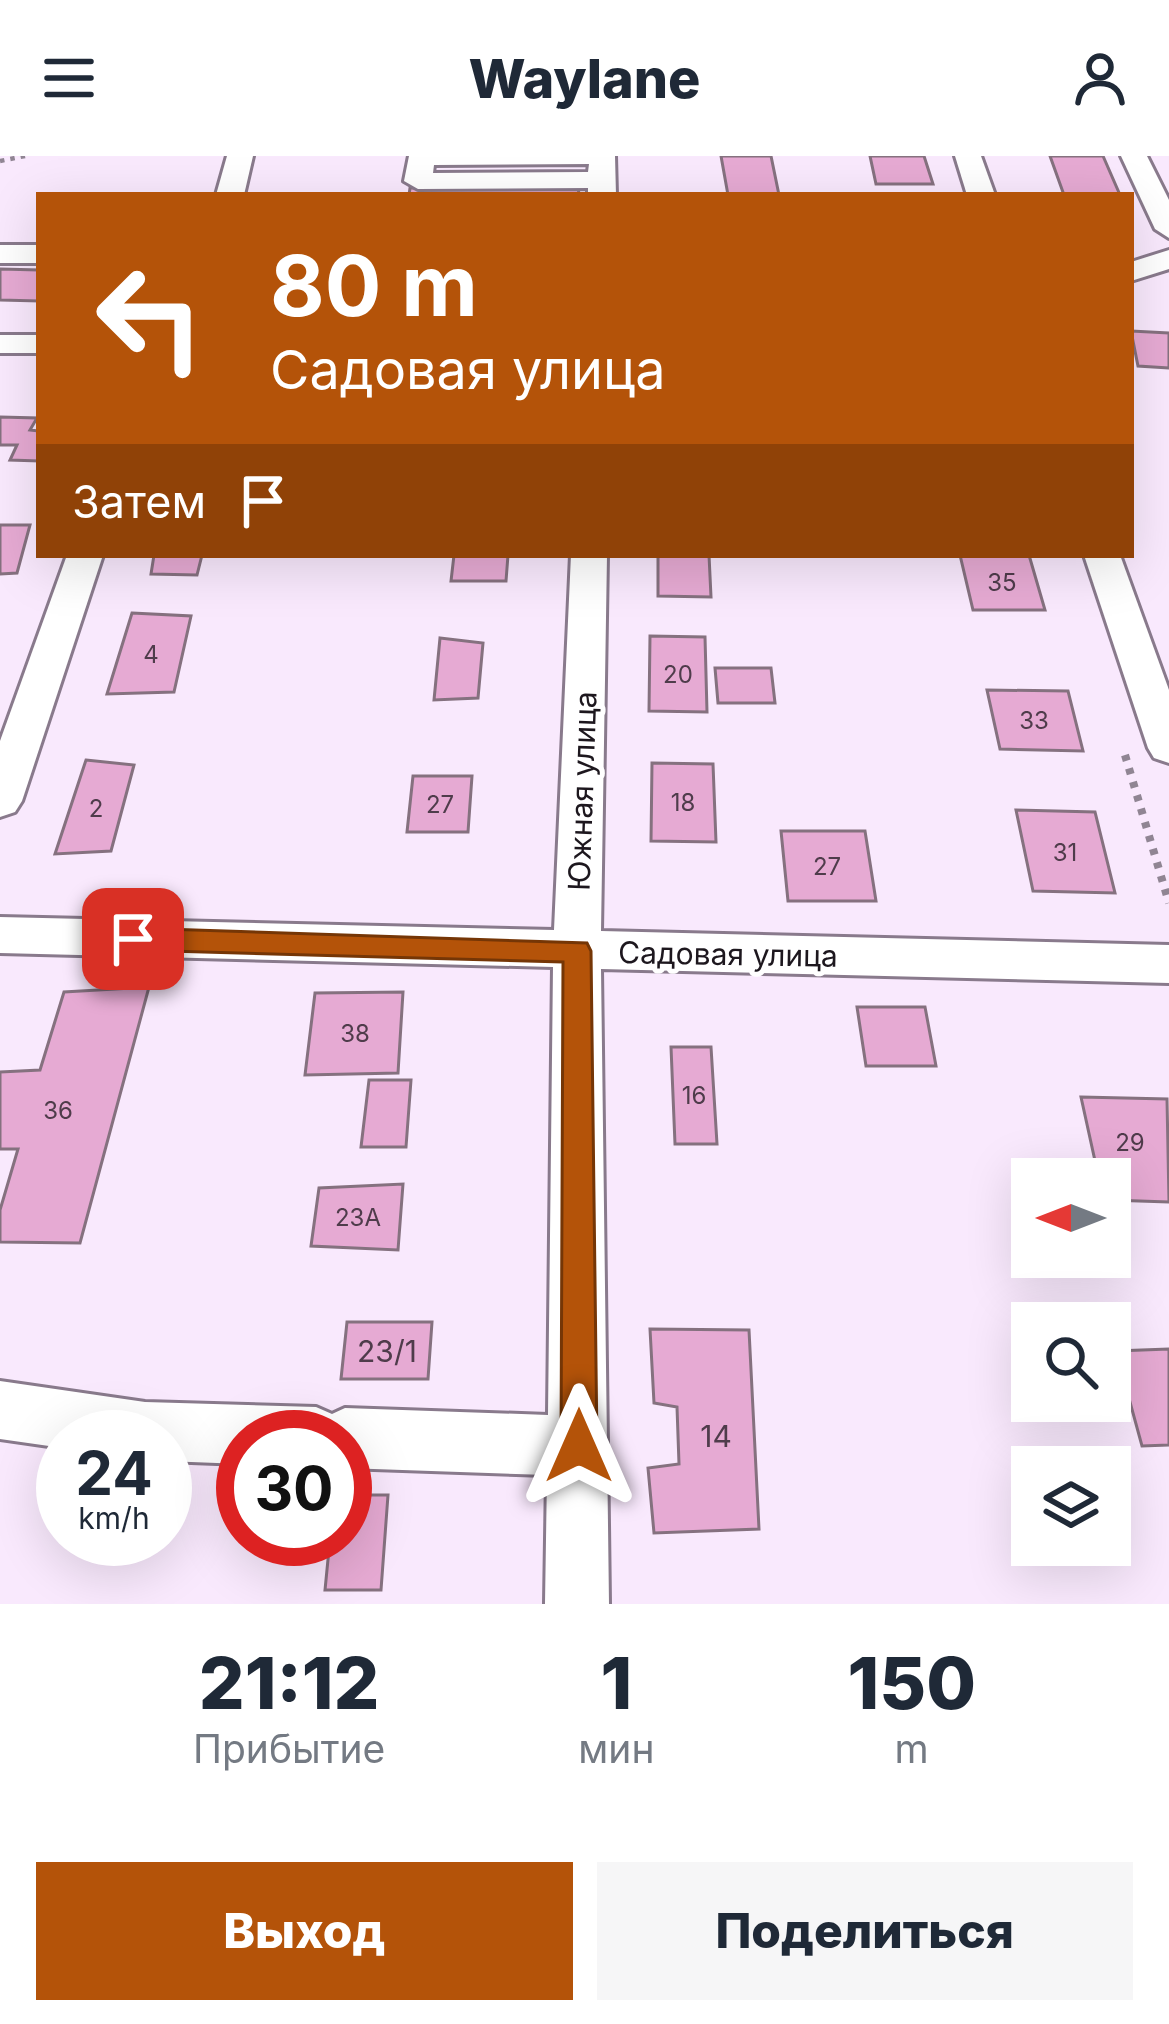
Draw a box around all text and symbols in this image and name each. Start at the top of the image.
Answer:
icon: menu [36,45,102,111]
icon: person [1067,45,1133,111]
text: Waylane [469,46,700,111]
text: 80 m [270,235,478,336]
icon: left [72,240,228,396]
text: Садовая улица [270,337,665,402]
icon: arrive [230,468,296,534]
text: Затем [72,474,206,529]
house number: 35 [987,568,1017,597]
house number: 4 [143,640,159,669]
house number: 20 [663,660,693,689]
street label: Южная улица [561,691,603,891]
house number: 33 [1019,706,1049,735]
house number: 18 [671,788,695,817]
house number: 27 [426,790,454,819]
house number: 2 [89,794,103,823]
house number: 31 [1053,838,1077,867]
house number: 27 [813,852,841,881]
pin [82,888,184,990]
icon: arrive [100,906,166,972]
street label: Садовая улица [618,934,838,974]
house number: 38 [340,1019,370,1048]
house number: 16 [682,1081,706,1110]
house number: 36 [43,1096,73,1125]
house number: 29 [1115,1128,1145,1157]
north arrow [1011,1158,1131,1278]
map controls [1011,1158,1131,1566]
house number: 23А [335,1203,381,1232]
button: search [1011,1302,1131,1422]
house number: 23/1 [357,1333,417,1369]
position arrow [516,1383,642,1509]
speed limit sign: 30 [216,1410,372,1566]
house number: 14 [700,1418,732,1454]
text: 24 [75,1437,153,1509]
button: layers [1011,1446,1131,1566]
text: km/h [78,1500,150,1536]
text: 21:12 [199,1639,380,1726]
text: 1 [600,1639,632,1726]
text: 150 [847,1639,976,1726]
text: Прибытие [193,1725,385,1772]
text: мин [578,1725,654,1772]
text: m [895,1725,929,1772]
button: Выход [36,1862,573,2000]
button: Поделиться [597,1862,1133,2000]

